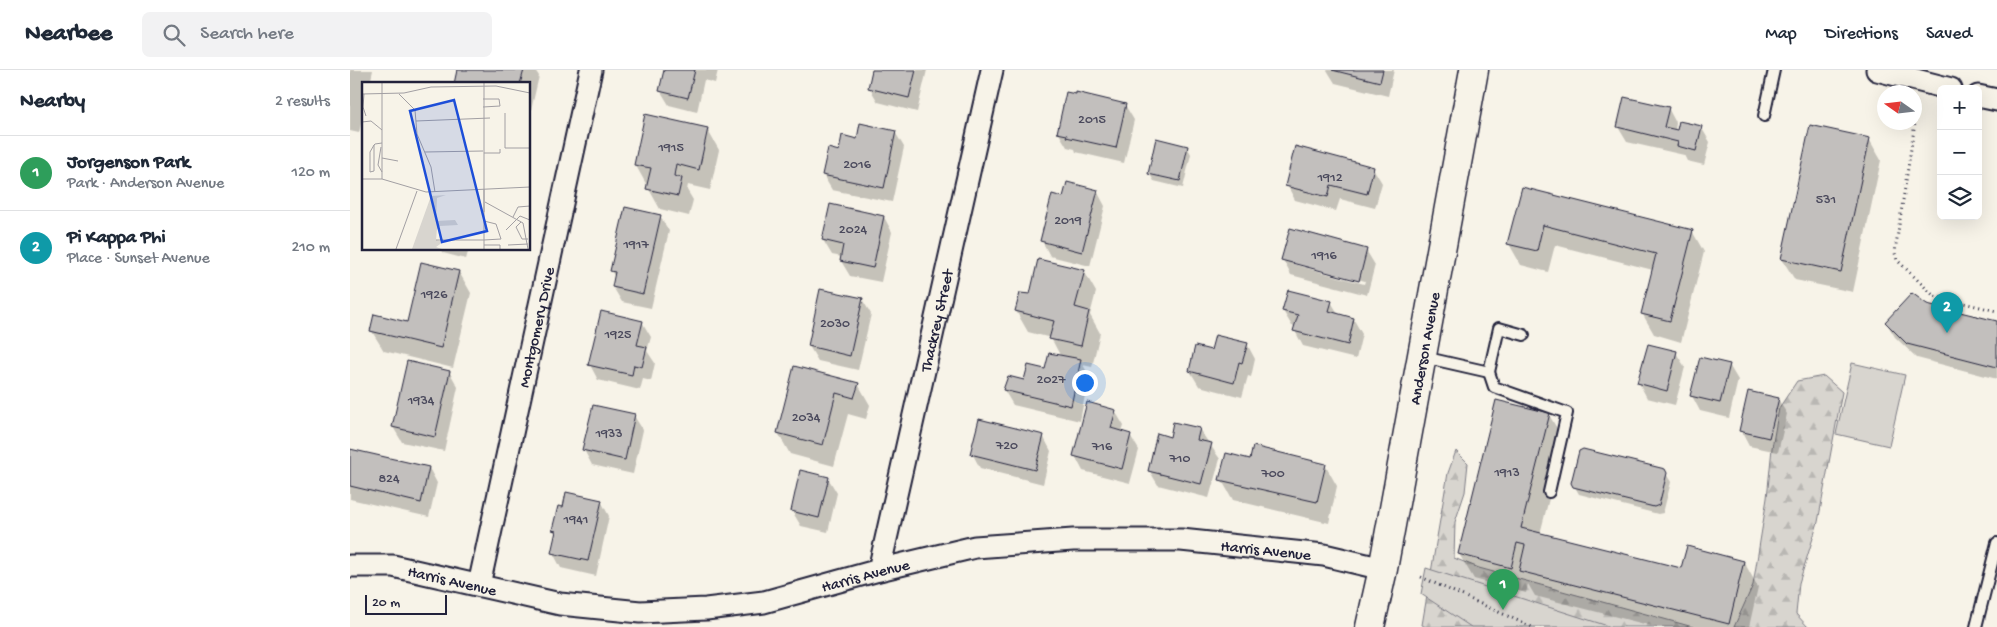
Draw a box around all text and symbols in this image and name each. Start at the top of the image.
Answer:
search box [142,12,492,57]
text: Nearbee [25,20,112,49]
icon: search [160,21,188,49]
text: Search here [200,23,294,46]
text: Map [1765,24,1797,45]
text: Directions [1825,24,1898,45]
text: Saved [1926,24,1972,45]
inset map [362,82,530,250]
north arrow [1877,85,1922,130]
map controls [1937,85,1982,220]
button: + [1937,85,1982,130]
text: Nearby [20,90,85,115]
text: 2 results [275,93,330,112]
house number: 2015 [1078,112,1106,129]
button: − [1937,130,1982,175]
house number: 1915 [657,140,684,157]
text: Jorgenson Park [67,152,190,175]
house number: 2016 [843,157,872,174]
text: 1 [33,164,39,183]
text: 120 m [291,164,330,183]
house number: 1912 [1316,170,1343,187]
text: Park · Anderson Avenue [67,175,224,194]
button: layers [1937,175,1982,220]
house number: 531 [1816,192,1836,209]
house number: 2019 [1054,213,1082,230]
house number: 2024 [839,222,868,239]
text: Pi Kappa Phi [67,227,166,250]
house number: 1917 [622,237,650,254]
text: 2 [32,239,40,258]
text: 210 m [291,239,330,258]
house number: 1916 [1310,248,1338,265]
text: Place · Sunset Avenue [67,250,210,269]
street label: Montgomery Drive [516,265,561,390]
street label: Thackrey Street [918,267,960,375]
house number: 1926 [420,287,448,304]
street label: Anderson Avenue [1407,290,1446,407]
pin: 2 [1931,292,1963,333]
house number: 2030 [820,316,850,333]
house number: 1925 [604,327,631,344]
your location [1072,370,1098,396]
house number: 2027 [1037,372,1066,389]
house number: 1934 [407,393,435,410]
house number: 2034 [792,410,821,427]
house number: 1933 [594,426,623,443]
house number: 720 [995,438,1018,455]
house number: 716 [1091,439,1113,456]
house number: 710 [1169,451,1190,468]
house number: 1913 [1493,465,1520,482]
house number: 700 [1260,466,1285,483]
house number: 824 [378,471,400,488]
house number: 1941 [563,512,588,529]
street label: Harris Avenue [1220,538,1312,567]
street label: Harris Avenue [820,557,913,599]
street label: Harris Avenue [405,564,499,602]
pin: 1 [1487,569,1519,610]
scale bar [365,592,448,615]
text: 20 m [372,595,400,612]

